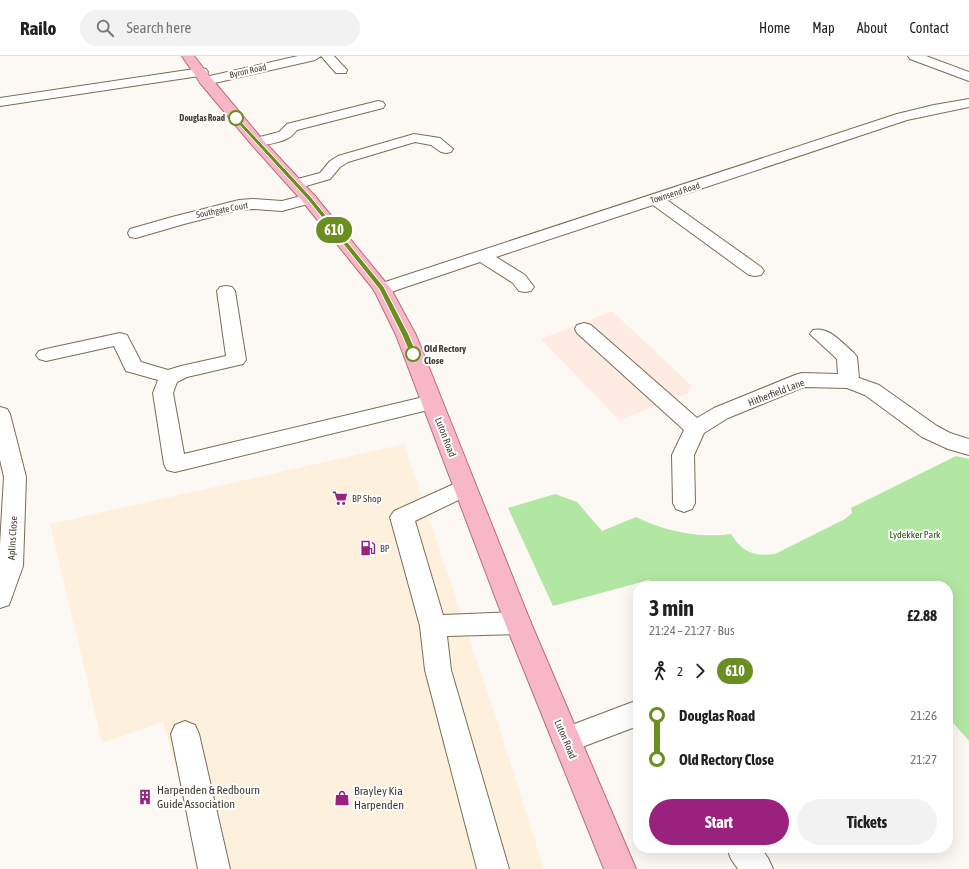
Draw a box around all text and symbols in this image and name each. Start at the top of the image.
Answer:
search box [80,10,360,46]
text: Railo [20,17,56,39]
icon: search [94,17,116,39]
text: Search here [126,19,191,36]
text: Home [759,20,790,36]
text: Map [812,20,835,36]
text: About [857,20,888,36]
text: Contact [910,20,949,36]
street label: Byron Road [229,62,267,80]
marker: Douglas Road [228,110,244,126]
place label: Douglas Road [179,113,225,123]
street label: Townsend Road [649,180,701,206]
street label: Southgate Court [195,200,249,220]
line badge: 610 [311,217,357,243]
text: 610 [324,222,344,238]
place label: Old Rectory Close [424,343,467,366]
marker: Old Rectory Close [405,346,421,362]
street label: Hitherfield Lane [746,377,806,408]
street label: Luton Road [433,416,458,459]
supermarket icon: BP Shop [331,489,349,507]
place label: BP Shop [352,493,382,504]
street label: Aplins Close [6,515,19,560]
park label: Lydekker Park [889,529,941,540]
fuel station icon: BP [359,539,377,557]
place label: BP [380,543,390,554]
text: 3 min [649,595,694,621]
text: £2.88 [907,607,937,624]
text: 21:24 – 21:27 · Bus [649,623,735,638]
icon: walk [649,660,671,682]
icon: forward [689,660,711,682]
text: 610 [725,663,745,679]
text: 2 [677,664,683,679]
text: Douglas Road [679,707,755,724]
text: 21:26 [910,708,937,723]
street label: Luton Road [552,718,579,761]
text: Old Rectory Close [679,751,774,768]
text: 21:27 [910,752,937,767]
place label: Harpenden & Redbourn Guide Association [157,783,260,811]
place label: Brayley Kia Harpenden [354,784,404,812]
building icon: Harpenden & Redbourn Guide Association [136,788,154,806]
shop icon: Brayley Kia Harpenden [333,789,351,807]
button: Start [649,799,789,845]
button: Tickets [797,799,937,845]

